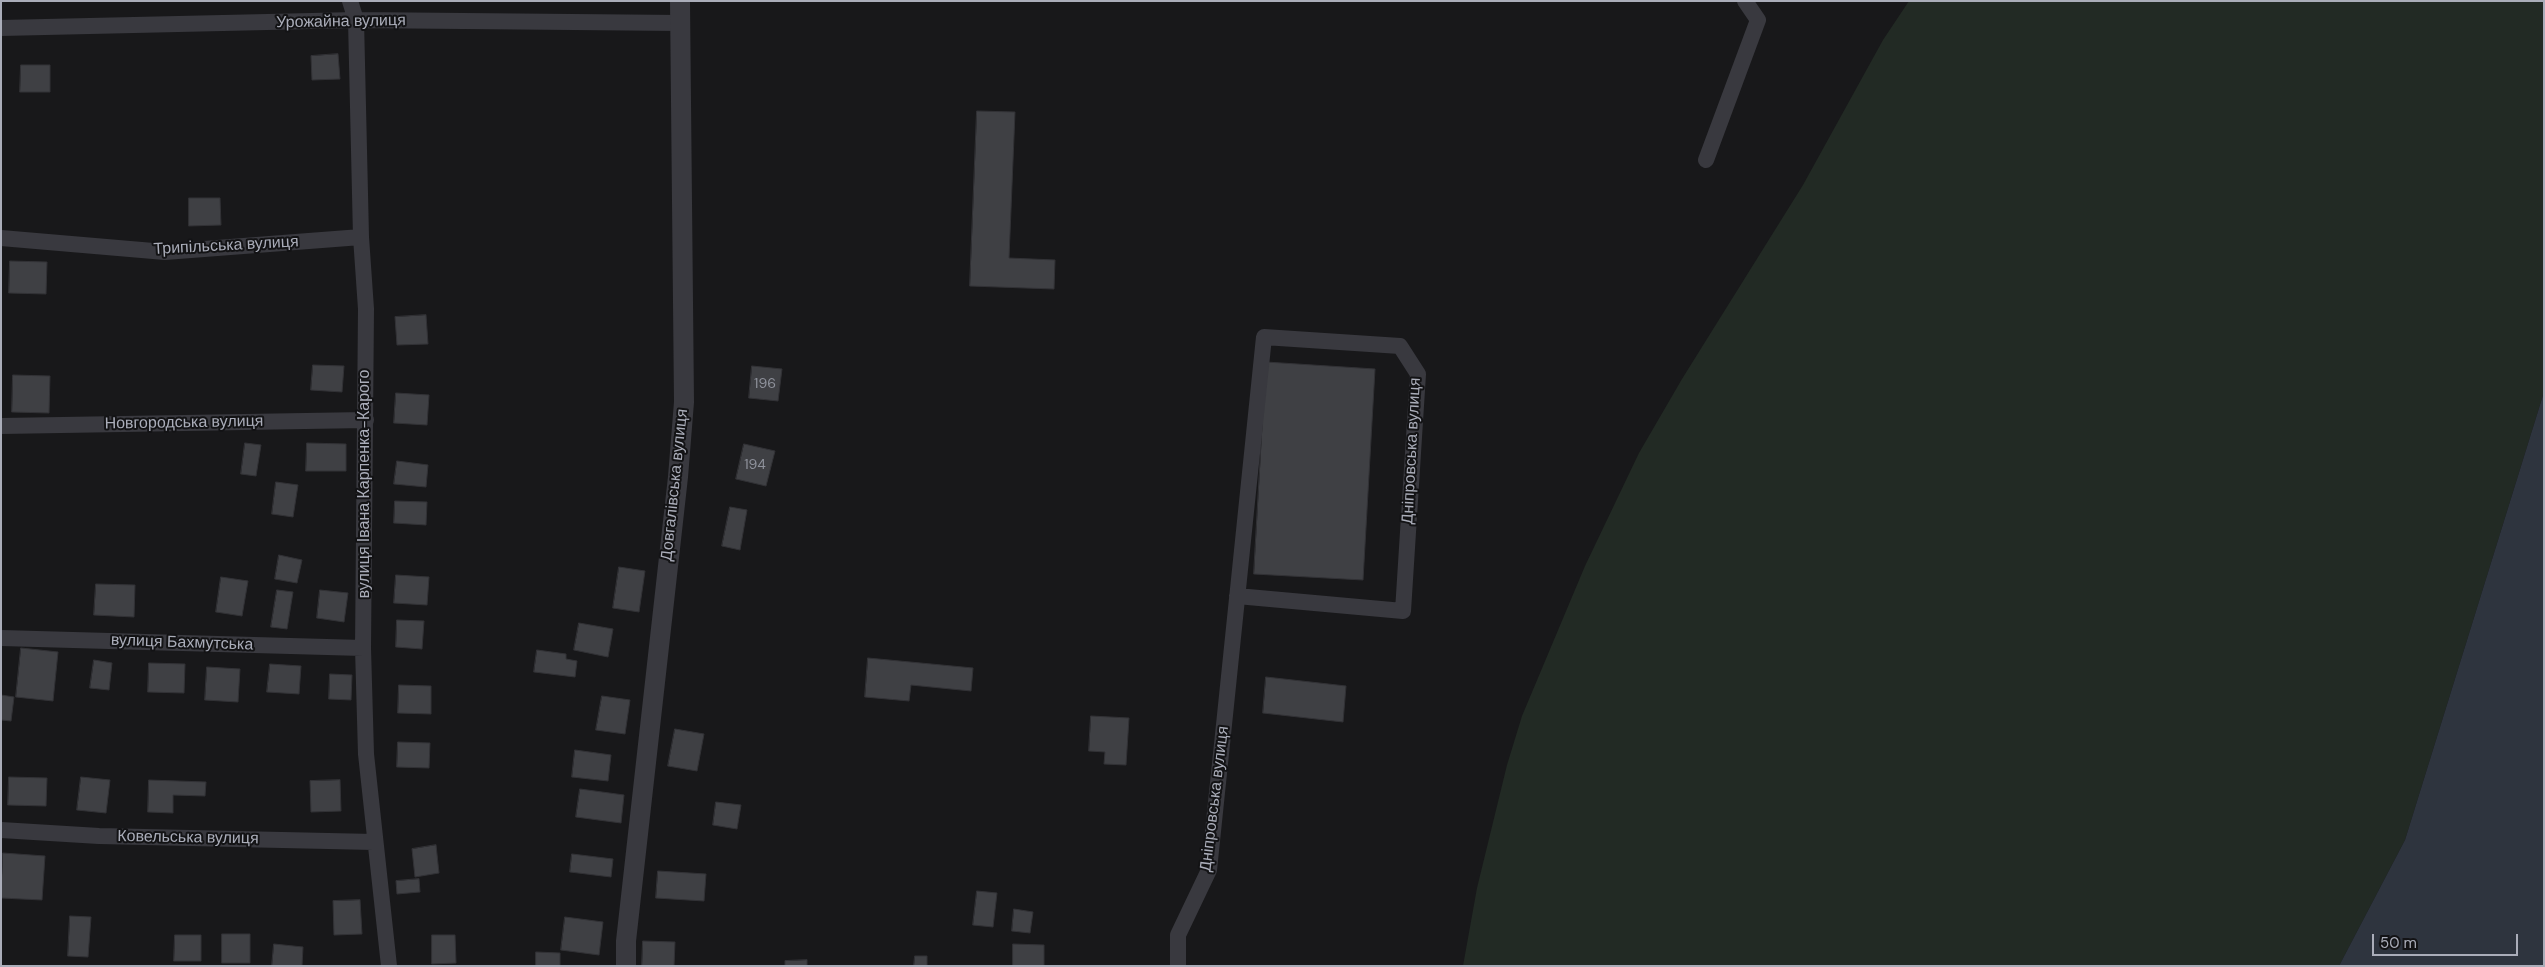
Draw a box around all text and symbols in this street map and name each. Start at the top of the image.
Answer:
street label: Урожайна вулиця [276,11,406,33]
street label: Трипільська вулиця [153,233,299,259]
street label: вулиця Івана Карпенка-Карого [355,370,375,598]
house number: 196 [754,376,776,392]
street label: Дніпровська вулиця [1399,377,1425,525]
street label: Довгалівська вулиця [657,408,693,562]
street label: Новгородська вулиця [104,412,264,434]
house number: 194 [744,457,766,473]
street label: вулиця Бахмутська [110,631,254,655]
street label: Дніпровська вулиця [1197,725,1233,873]
street label: Ковельська вулиця [117,827,259,849]
scale bar [2375,924,2521,956]
text: 50 m [2380,933,2417,953]

